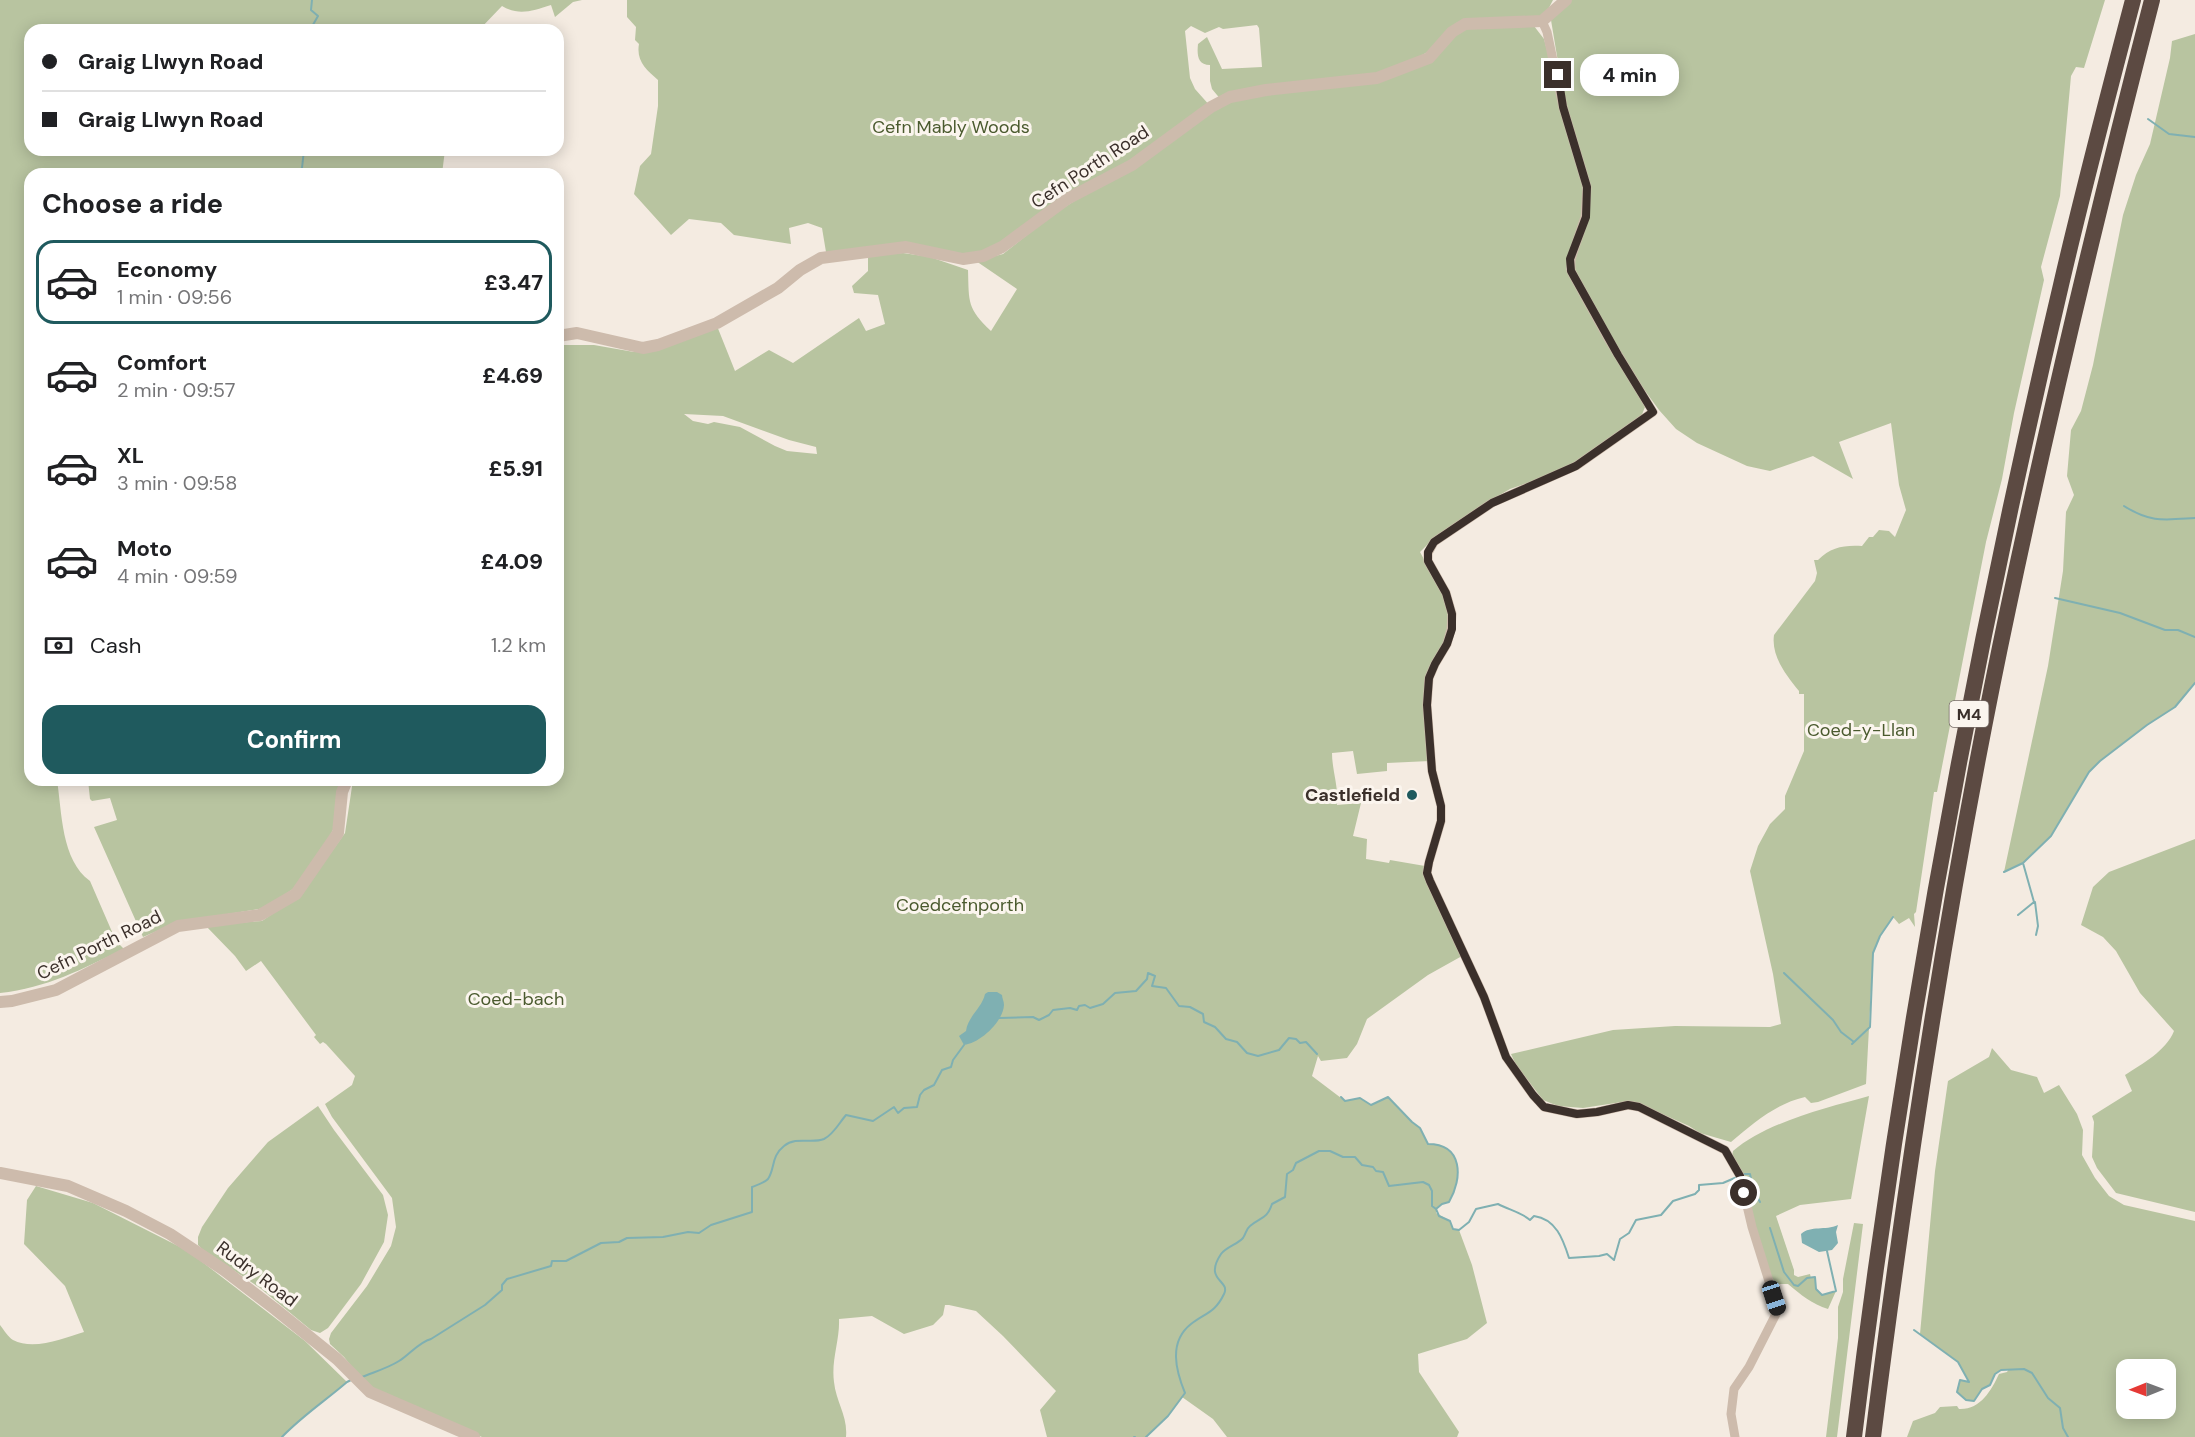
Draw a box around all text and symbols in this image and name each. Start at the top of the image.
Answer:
text: Graig Llwyn Road [78,47,263,76]
callout: 4 min [1579,54,1678,96]
route end [1544,61,1571,88]
text: 4 min [1602,62,1657,88]
text: Graig Llwyn Road [78,105,263,134]
park label: Cefn Mably Woods [872,115,1030,139]
street label: Cefn Porth Road [1027,120,1153,214]
text: Choose a ride [42,186,223,221]
icon: car [45,255,99,309]
text: Economy [117,255,217,284]
text: £3.47 [484,268,543,297]
text: 1 min · 09:56 [117,284,232,310]
icon: car [45,348,99,402]
text: Comfort [117,348,207,377]
text: £4.69 [482,361,543,390]
text: 2 min · 09:57 [117,377,235,403]
icon: car [45,441,99,495]
text: XL [117,441,144,470]
text: £5.91 [488,454,543,483]
text: 3 min · 09:58 [117,470,237,496]
icon: car [45,534,99,588]
text: Moto [117,534,172,563]
text: £4.09 [480,547,543,576]
text: 4 min · 09:59 [117,563,238,589]
icon: cash [42,629,75,662]
text: Cash [90,631,141,660]
text: 1.2 km [491,632,546,658]
road number: M4 [1950,701,1988,727]
button: Confirm [42,705,546,774]
park label: Coed-y-Llan [1807,718,1915,742]
place label: Castlefield [1305,783,1400,807]
marker: Castlefield [1405,788,1419,802]
park label: Coedcefnporth [896,893,1024,917]
street label: Cefn Porth Road [33,904,165,986]
park label: Coed-bach [468,987,564,1011]
route start [1730,1179,1757,1206]
street label: Rudry Road [212,1236,302,1312]
car [1760,1278,1788,1318]
north arrow [2116,1359,2176,1419]
map controls [2116,1359,2176,1419]

